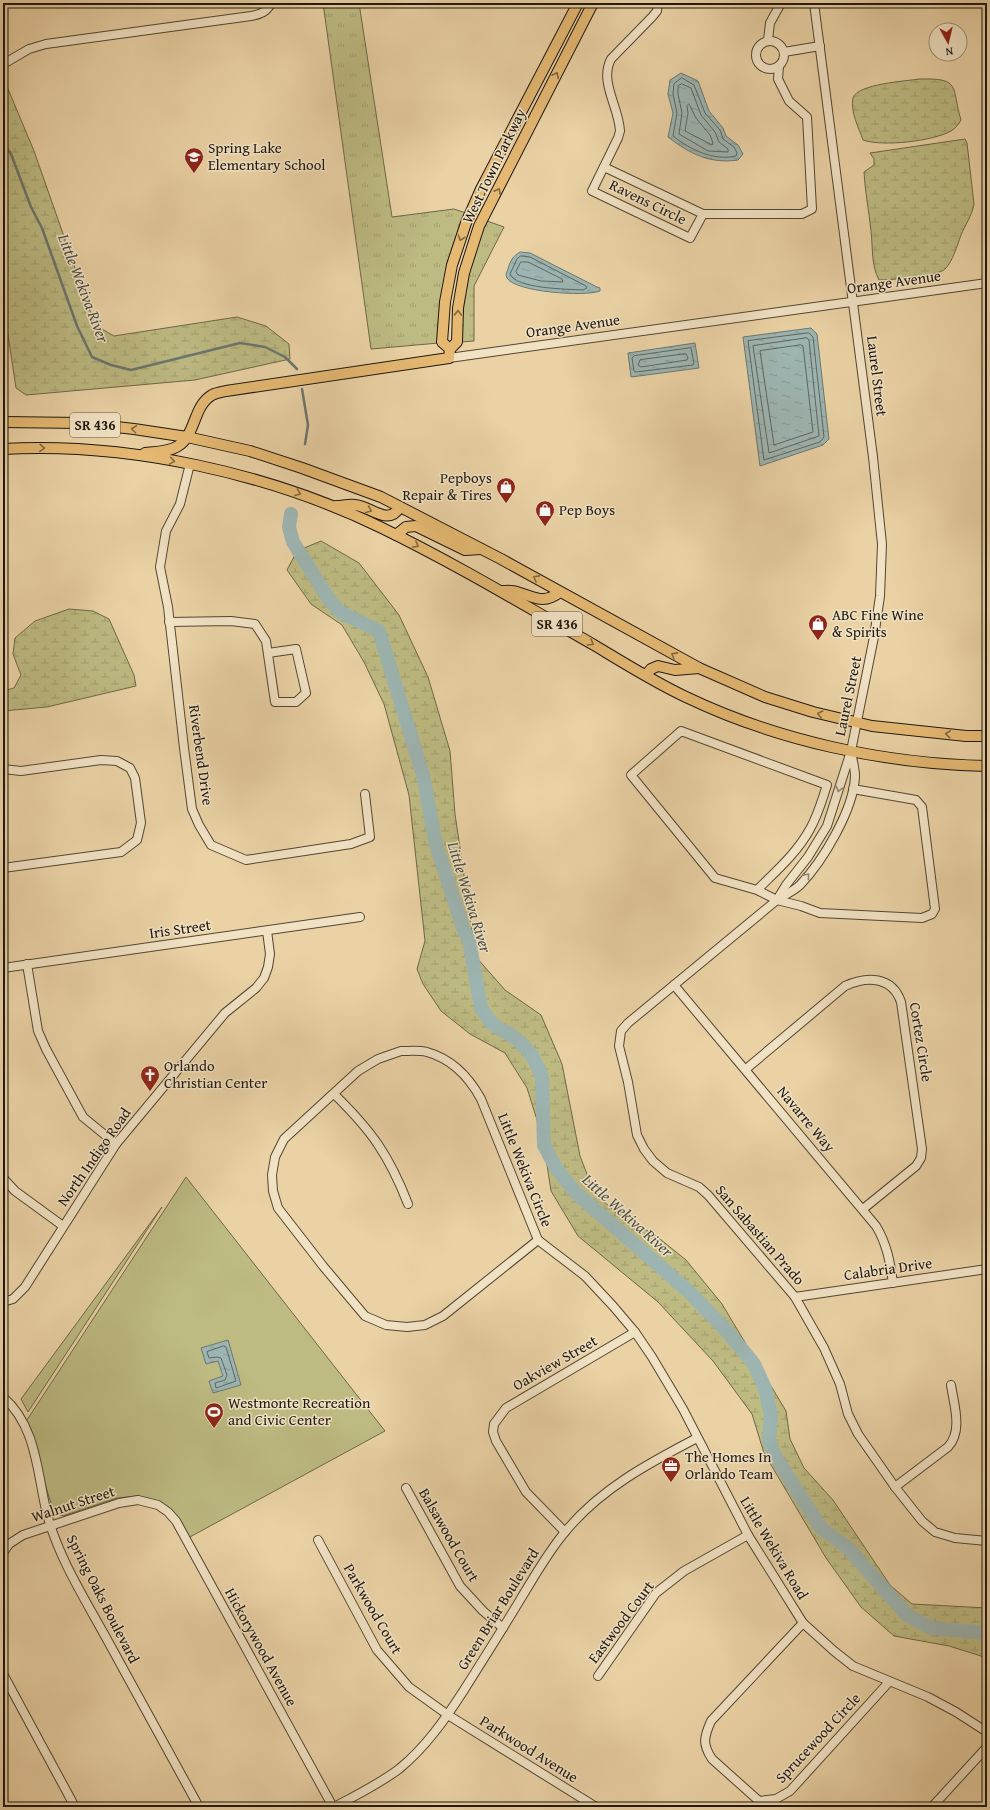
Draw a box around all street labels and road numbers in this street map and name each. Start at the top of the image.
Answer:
street label: West Town Parkway [457,104,531,227]
street label: Ravens Circle [606,174,690,229]
street label: Orange Avenue [846,265,942,298]
street label: Orange Avenue [525,309,621,342]
street label: Laurel Street [862,334,893,418]
road number: SR 436 [70,413,120,437]
road number: SR 436 [532,612,582,636]
street label: Laurel Street [829,653,866,738]
street label: Riverbend Drive [184,703,219,807]
street label: Iris Street [148,914,213,943]
street label: Cortez Circle [905,1001,938,1083]
street label: Navarre Way [773,1081,841,1157]
street label: North Indigo Road [52,1103,135,1210]
street label: Little Wekiva Circle [493,1110,558,1230]
street label: San Sabastian Prado [711,1180,810,1290]
street label: Calabria Drive [843,1252,933,1285]
street label: Oakview Street [509,1330,601,1395]
street label: Walnut Street [28,1480,118,1527]
street label: Balsawood Court [414,1484,485,1586]
street label: Little Wekiva Road [735,1492,813,1603]
street label: Spring Oaks Boulevard [62,1531,145,1667]
street label: Green Briar Boulevard [452,1544,544,1674]
street label: Parkwood Court [339,1560,408,1659]
street label: Eastwood Court [583,1576,659,1667]
street label: Hickorywood Avenue [220,1584,303,1710]
street label: Sprucewood Circle [770,1688,865,1787]
street label: Parkwood Avenue [476,1710,582,1787]

